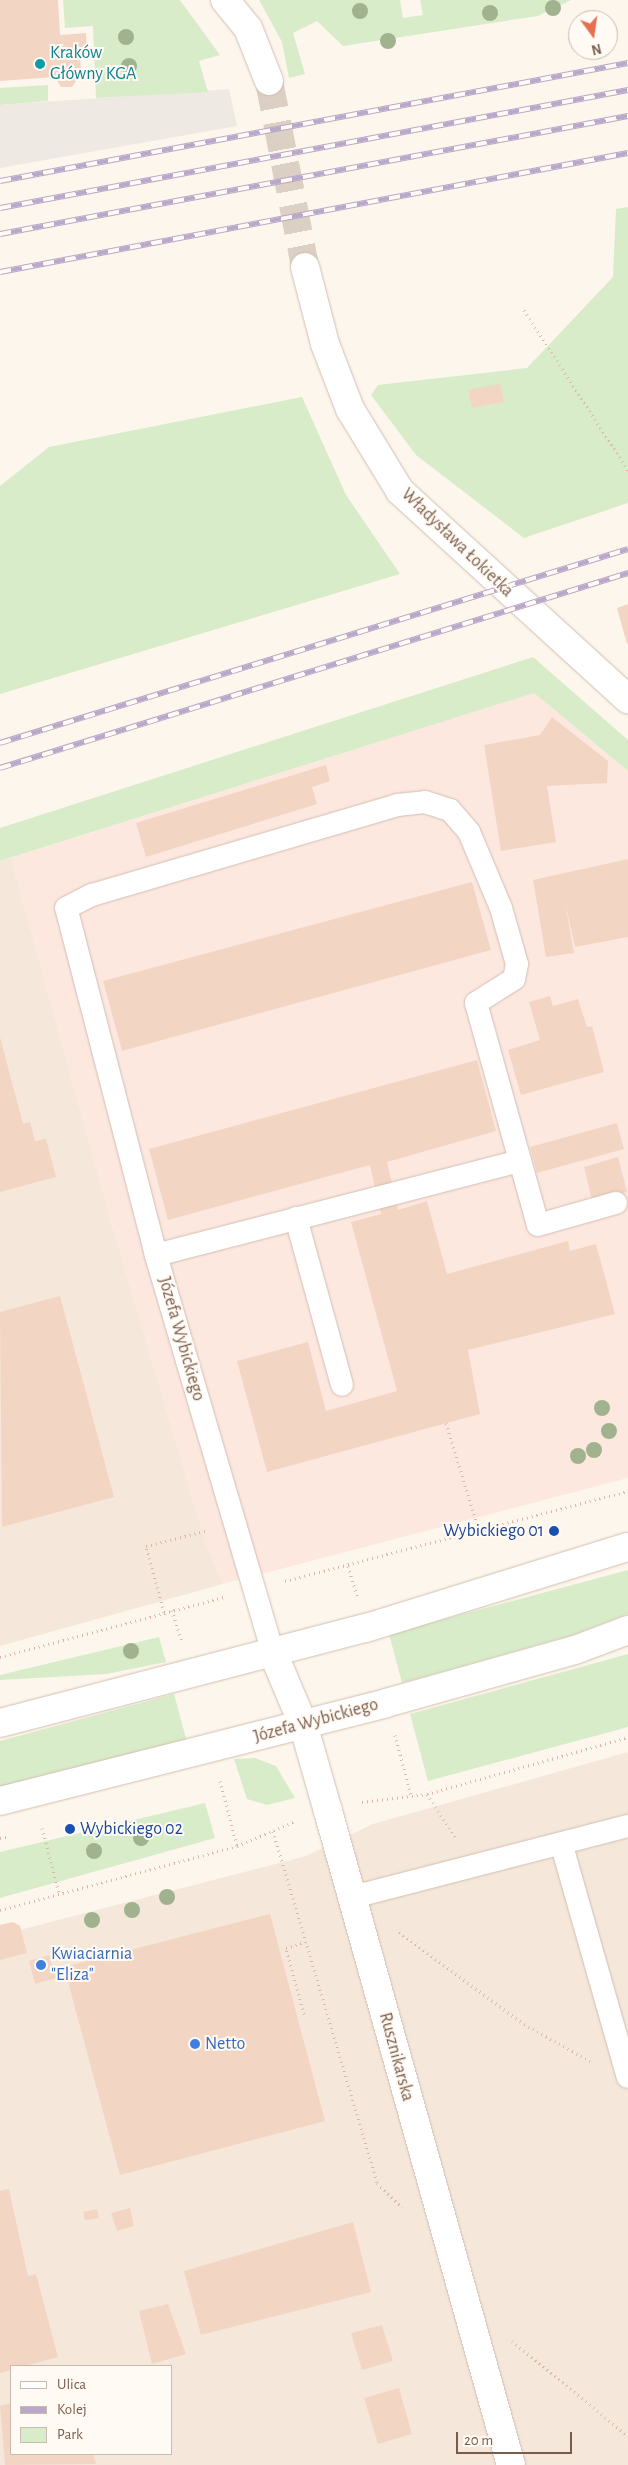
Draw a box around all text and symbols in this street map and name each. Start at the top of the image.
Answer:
north arrow [568,10,618,60]
text: N [590,41,603,57]
place label: Kraków Główny KGA [50,43,136,86]
marker: Kraków Główny KGA [34,58,46,70]
street label: Władysława Łokietka [396,484,518,602]
street label: Józefa Wybickiego [153,1275,209,1403]
place label: Wybickiego 01 [443,1520,544,1542]
marker: Wybickiego 01 [548,1525,560,1537]
street label: Józefa Wybickiego [251,1694,381,1748]
place label: Wybickiego 02 [80,1818,183,1840]
marker: Wybickiego 02 [64,1823,76,1835]
place label: Kwiaciarnia "Eliza" [51,1944,132,1986]
marker: Kwiaciarnia "Eliza" [35,1959,47,1971]
street label: Rusznikarska [374,2010,418,2104]
place label: Netto [205,2033,245,2055]
marker: Netto [189,2038,201,2050]
legend [10,2365,172,2455]
text: Ulica [57,2377,86,2392]
text: Kolej [57,2402,87,2417]
scale bar [458,2422,574,2454]
text: Park [57,2427,83,2442]
text: 20 m [464,2433,493,2448]

